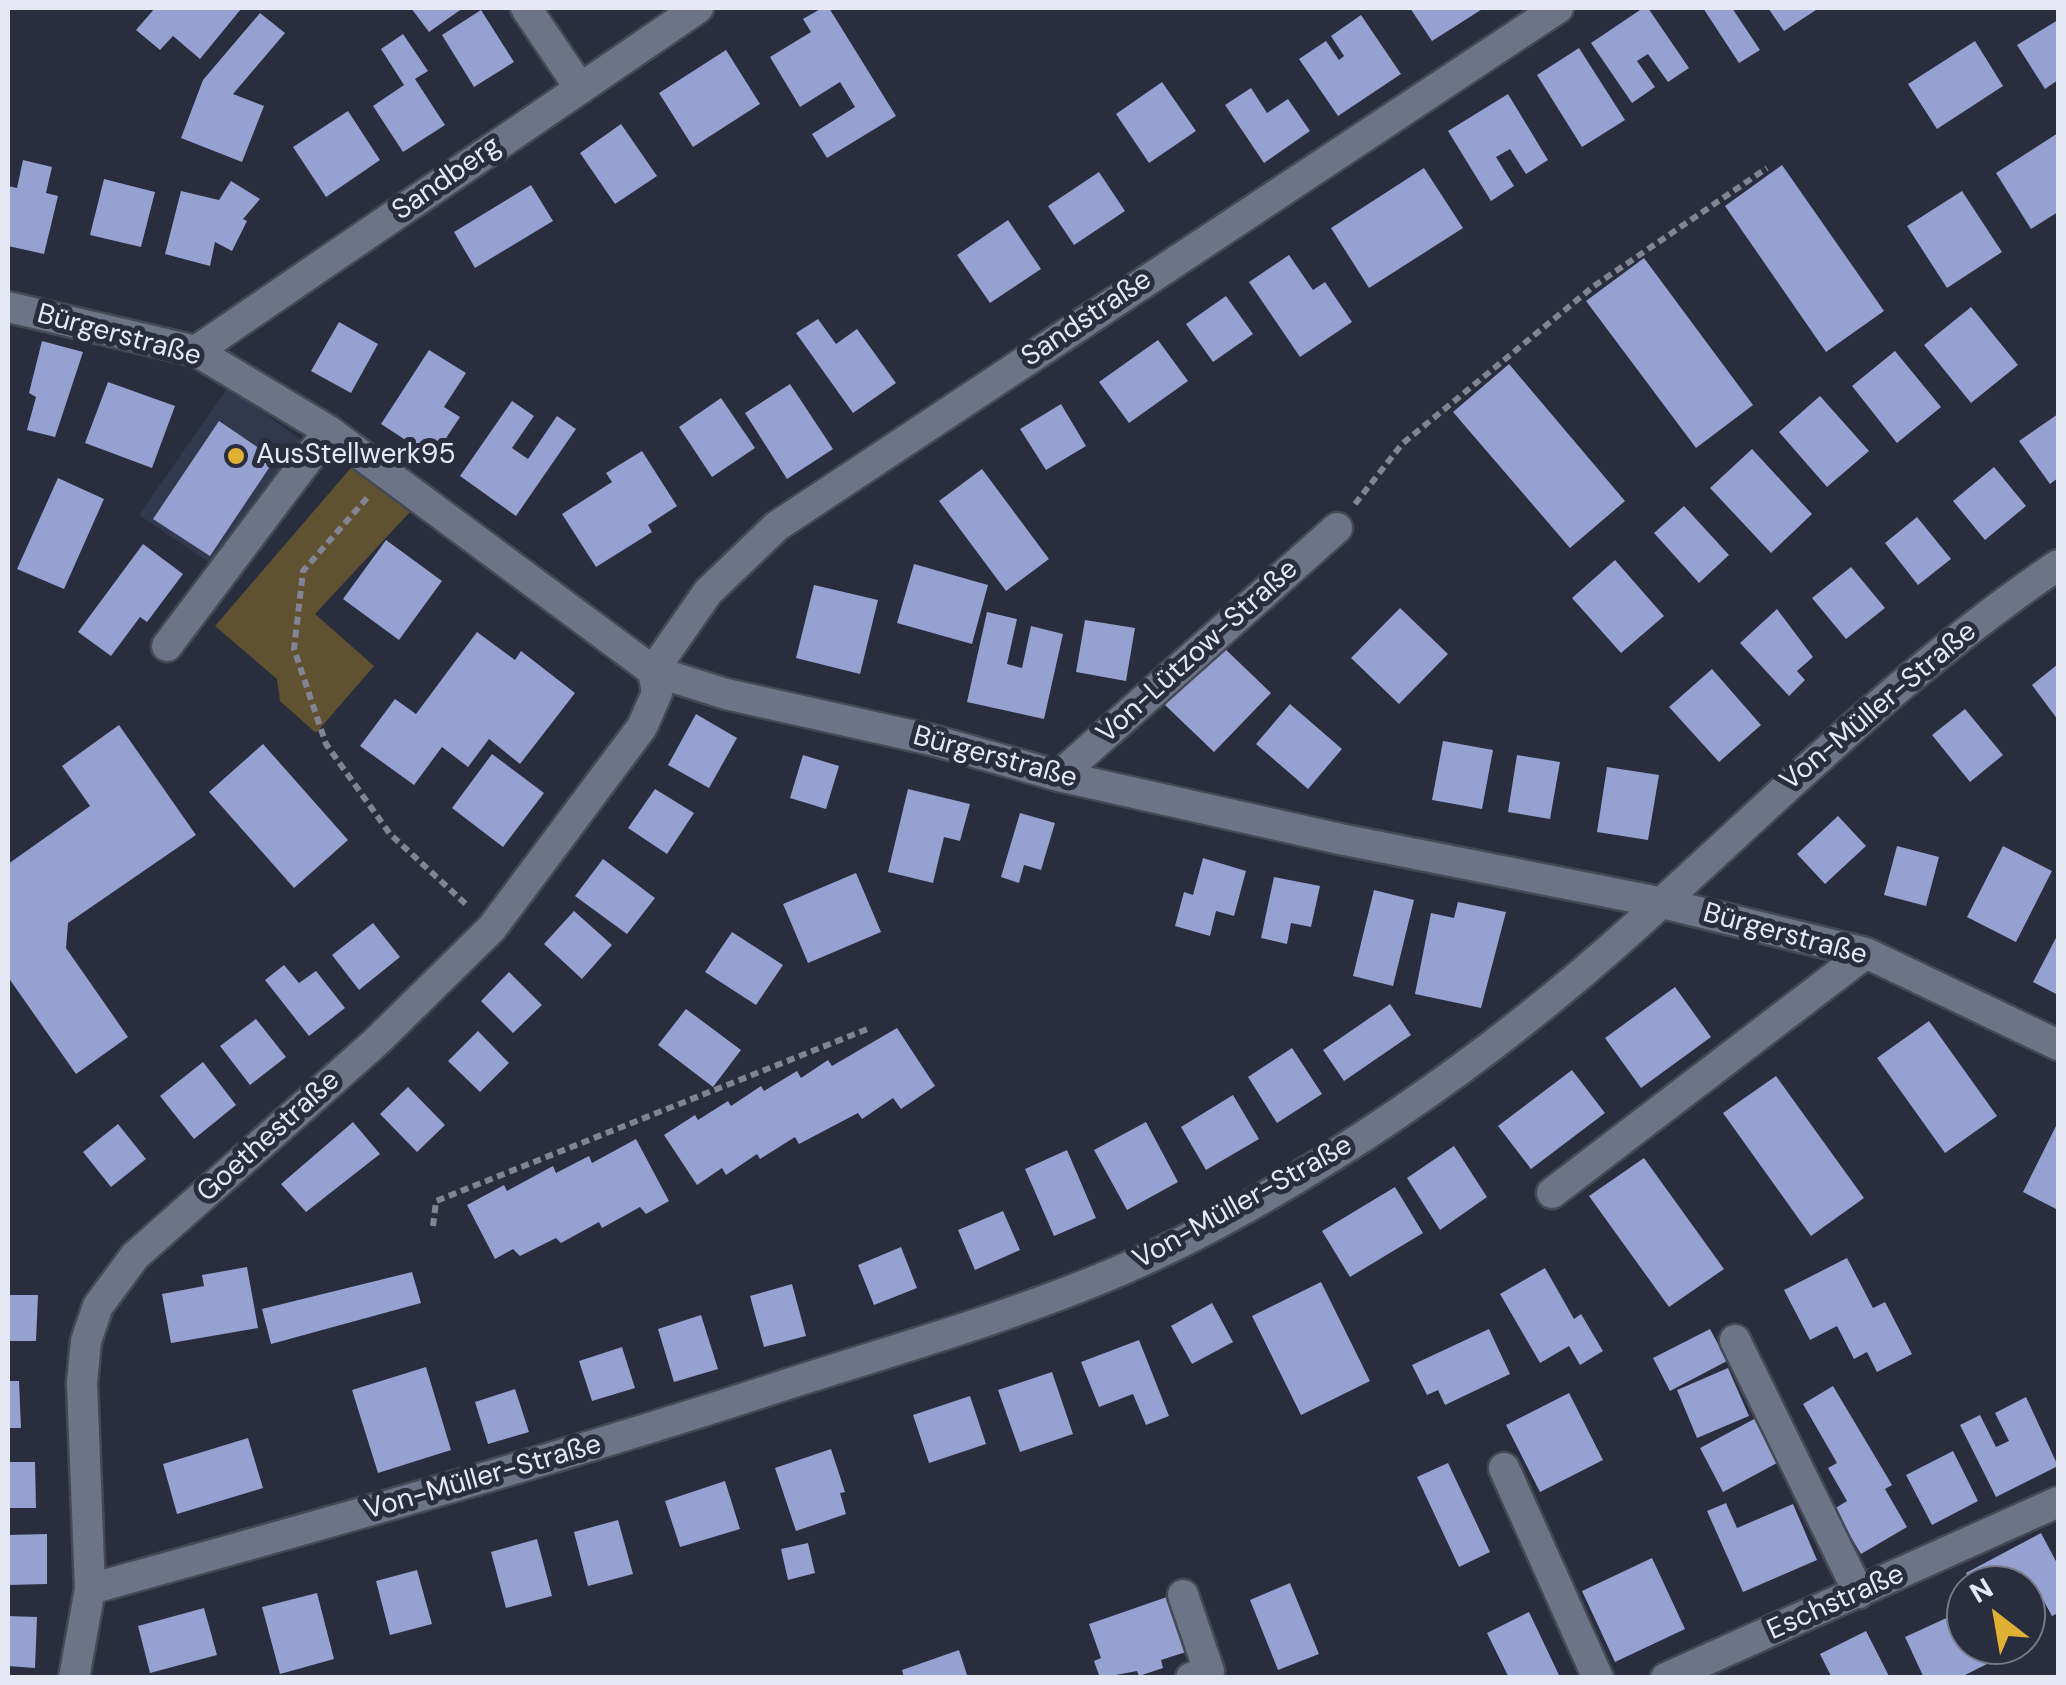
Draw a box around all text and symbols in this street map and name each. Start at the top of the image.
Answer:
street label: Sandberg [387,130,507,228]
street label: Sandstraße [1016,263,1158,375]
street label: Bürgerstraße [33,298,205,374]
place label: AusStellwerk95 [256,439,455,473]
marker: AusStellwerk95 [225,445,247,467]
street label: Von-Lützow-Straße [1091,553,1305,751]
street label: Von-Müller-Straße [1774,615,1984,799]
street label: Bürgerstraße [909,720,1081,796]
street label: Bürgerstraße [1699,897,1871,973]
street label: Goethestraße [191,1064,347,1210]
street label: Von-Müller-Straße [1128,1129,1358,1277]
street label: Von-Müller-Straße [361,1428,605,1528]
street label: Eschstraße [1762,1558,1910,1648]
north arrow [1946,1565,2046,1665]
text: N [1963,1569,2000,1612]

